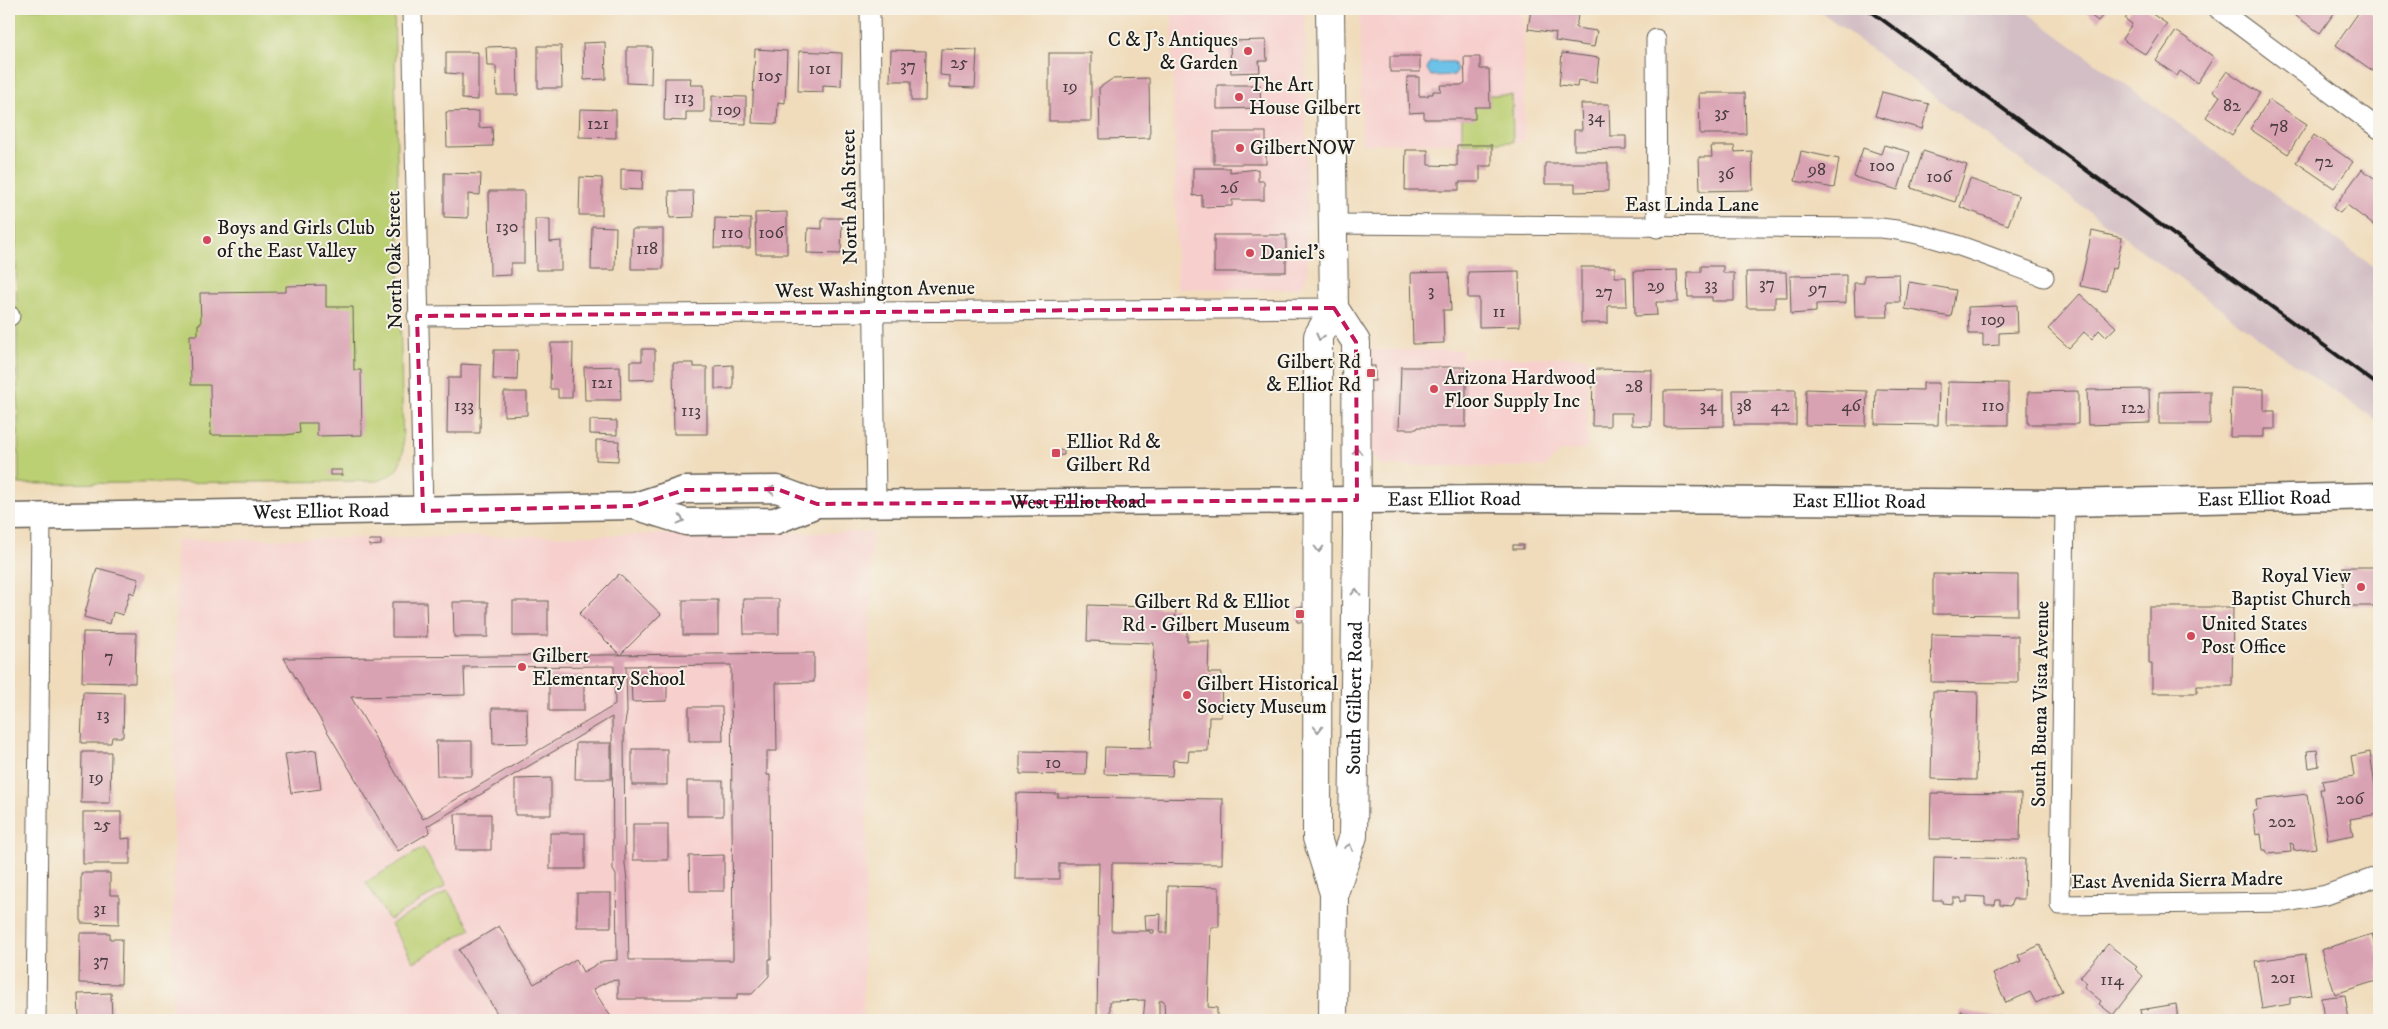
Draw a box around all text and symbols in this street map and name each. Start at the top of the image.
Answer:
place label: C & J's Antiques & Garden [1108,28,1239,76]
marker: C & J's Antiques & Garden [1242,45,1254,57]
house number: 25 [950,52,968,74]
house number: 37 [900,55,916,77]
house number: 101 [809,58,831,80]
house number: 105 [757,65,783,87]
place label: The Art House Gilbert [1249,73,1361,121]
house number: 19 [1062,76,1078,98]
house number: 113 [674,87,694,109]
marker: The Art House Gilbert [1233,91,1245,103]
house number: 82 [2223,95,2241,117]
house number: 109 [716,99,742,121]
house number: 35 [1714,102,1730,124]
house number: 34 [1587,106,1605,128]
house number: 121 [587,113,609,135]
house number: 78 [2270,116,2288,138]
street label: North Ash Street [836,129,864,265]
place label: GilbertNOW [1250,136,1356,161]
marker: GilbertNOW [1234,142,1246,154]
house number: 72 [2315,151,2333,173]
house number: 100 [1869,155,1895,177]
house number: 98 [1807,159,1826,181]
house number: 36 [1718,163,1735,185]
house number: 106 [1926,166,1952,188]
house number: 26 [1220,177,1239,199]
street label: North Oak Street [381,191,409,329]
street label: East Linda Lane [1625,193,1759,218]
place label: Boys and Girls Club of the East Valley [217,216,375,264]
house number: 130 [495,216,519,238]
house number: 110 [721,222,743,244]
house number: 106 [758,222,784,244]
marker: Boys and Girls Club of the East Valley [201,234,213,246]
house number: 118 [636,238,658,260]
place label: Daniel's [1260,241,1325,266]
marker: Daniel's [1244,247,1256,259]
house number: 37 [1759,273,1775,295]
house number: 33 [1704,274,1718,296]
house number: 29 [1647,275,1665,297]
street label: West Washington Avenue [774,276,975,304]
house number: 97 [1808,278,1827,300]
house number: 3 [1428,280,1434,302]
house number: 27 [1595,281,1613,303]
house number: 11 [1492,301,1506,323]
house number: 109 [1980,309,2006,331]
one-way arrow [1316,332,1326,341]
place label: Gilbert Rd & Elliot Rd [1266,350,1361,398]
place label: Arizona Hardwood Floor Supply Inc [1444,366,1596,414]
marker: Gilbert Rd & Elliot Rd [1365,367,1377,379]
house number: 121 [591,372,613,394]
house number: 28 [1625,376,1643,398]
marker: Arizona Hardwood Floor Supply Inc [1428,383,1440,395]
house number: 133 [454,395,474,417]
house number: 34 [1699,395,1717,417]
house number: 38 [1736,395,1752,417]
house number: 42 [1770,395,1790,417]
house number: 46 [1841,395,1861,417]
house number: 110 [1982,395,2004,417]
house number: 122 [2121,397,2145,419]
house number: 113 [681,400,701,422]
place label: Elliot Rd & Gilbert Rd [1066,430,1161,478]
marker: Elliot Rd & Gilbert Rd [1050,447,1062,459]
one-way arrow [1352,447,1362,454]
one-way arrow [766,484,774,495]
street label: East Elliot Road [2197,485,2331,513]
street label: East Elliot Road [1387,486,1521,512]
street label: West Elliot Road [1009,489,1146,515]
street label: East Elliot Road [1792,489,1926,515]
street label: West Elliot Road [252,498,389,525]
one-way arrow [677,514,685,524]
one-way arrow [1314,546,1324,553]
place label: Royal View Baptist Church [2231,564,2352,612]
marker: Royal View Baptist Church [2355,581,2367,593]
one-way arrow [1351,588,1361,596]
place label: Gilbert Rd & Elliot Rd - Gilbert Museum [1122,590,1290,638]
street label: South Buena Vista Avenue [2027,601,2055,807]
marker: Gilbert Rd & Elliot Rd - Gilbert Museum [1294,608,1306,620]
place label: United States Post Office [2201,612,2308,660]
street label: South Gilbert Road [1341,621,1368,775]
marker: United States Post Office [2185,630,2197,642]
place label: Gilbert Elementary School [532,644,685,692]
house number: 7 [104,646,114,668]
marker: Gilbert Elementary School [516,661,528,673]
place label: Gilbert Historical Society Museum [1197,672,1338,720]
marker: Gilbert Historical Society Museum [1181,689,1193,701]
house number: 13 [96,704,110,726]
one-way arrow [1312,725,1323,733]
house number: 10 [1045,752,1061,774]
house number: 19 [88,767,104,789]
house number: 206 [2336,788,2365,810]
house number: 202 [2268,811,2296,833]
house number: 25 [93,814,111,836]
one-way arrow [1344,843,1354,852]
street label: East Avenida Sierra Madre [2071,867,2283,895]
house number: 31 [93,898,107,920]
house number: 37 [93,950,109,972]
house number: 201 [2270,967,2296,989]
house number: 114 [2100,969,2124,991]

